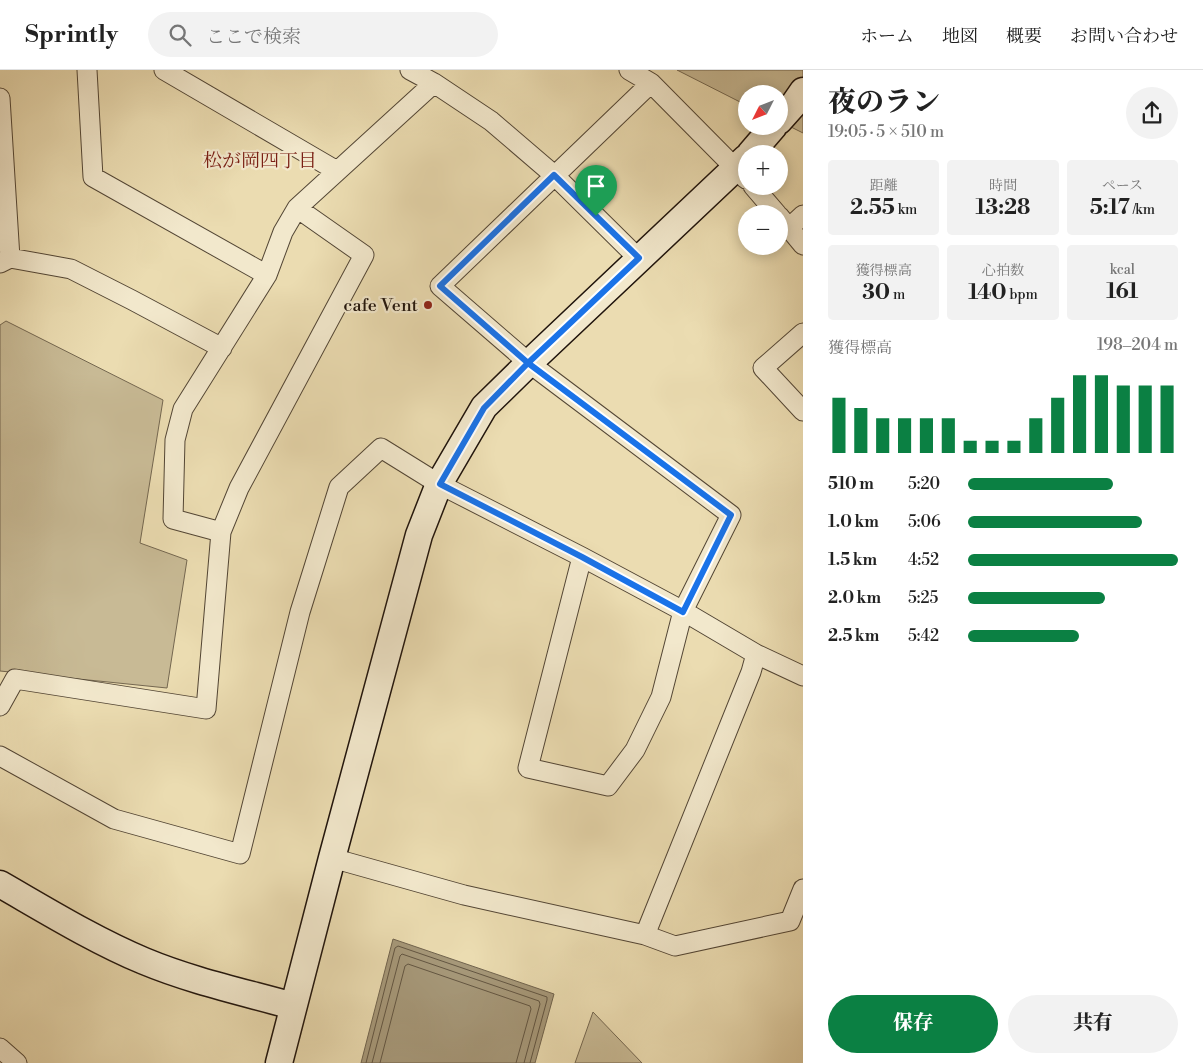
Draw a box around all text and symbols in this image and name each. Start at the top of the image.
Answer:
search box [148,12,498,57]
text: Sprintly [25,20,118,50]
icon: search [166,21,194,49]
text: ここで検索 [206,25,301,49]
text: ホーム [860,25,914,48]
text: 地図 [942,25,978,48]
text: 概要 [1006,25,1042,48]
text: お問い合わせ [1070,25,1178,48]
north arrow [738,85,788,135]
map controls [738,85,788,255]
text: 夜のラン [828,85,940,120]
button: share [1126,87,1178,139]
text: 19:05 · 5 × 510 m [828,122,944,142]
button: + [738,145,788,195]
district label: 松が岡四丁目 [203,149,317,173]
pin [575,165,617,216]
icon: arrive [582,172,610,200]
text: 距離 [870,177,898,195]
text: 時間 [989,177,1017,195]
text: ペース [1102,177,1143,195]
text: 2.55 [850,195,895,221]
text: 13:28 [976,195,1030,221]
text: 5:17 [1090,195,1130,221]
text: km [895,201,917,219]
text: /km [1130,201,1155,219]
button: − [738,205,788,255]
text: kcal [1110,261,1135,279]
text: 獲得標高 [856,262,912,280]
text: 心拍数 [982,262,1024,280]
text: 161 [1106,279,1138,305]
text: 30 [862,280,890,306]
text: 140 [968,280,1007,306]
text: m [890,286,905,304]
text: bpm [1007,286,1038,304]
place label: cafe Vent [343,294,419,317]
marker: cafe Vent [422,299,434,311]
text: 198–204 m [1097,335,1178,355]
text: 獲得標高 [828,338,892,358]
text: 510 m [828,474,874,494]
text: 5:20 [908,474,940,494]
text: 1.0 km [828,512,879,532]
text: 5:06 [908,512,941,532]
text: 1.5 km [828,550,877,570]
text: 4:52 [908,550,939,570]
text: 2.0 km [828,588,881,608]
text: 5:25 [908,588,938,608]
text: 2.5 km [828,626,879,646]
text: 5:42 [908,626,939,646]
button: 保存 [828,995,998,1053]
button: 共有 [1008,995,1178,1053]

